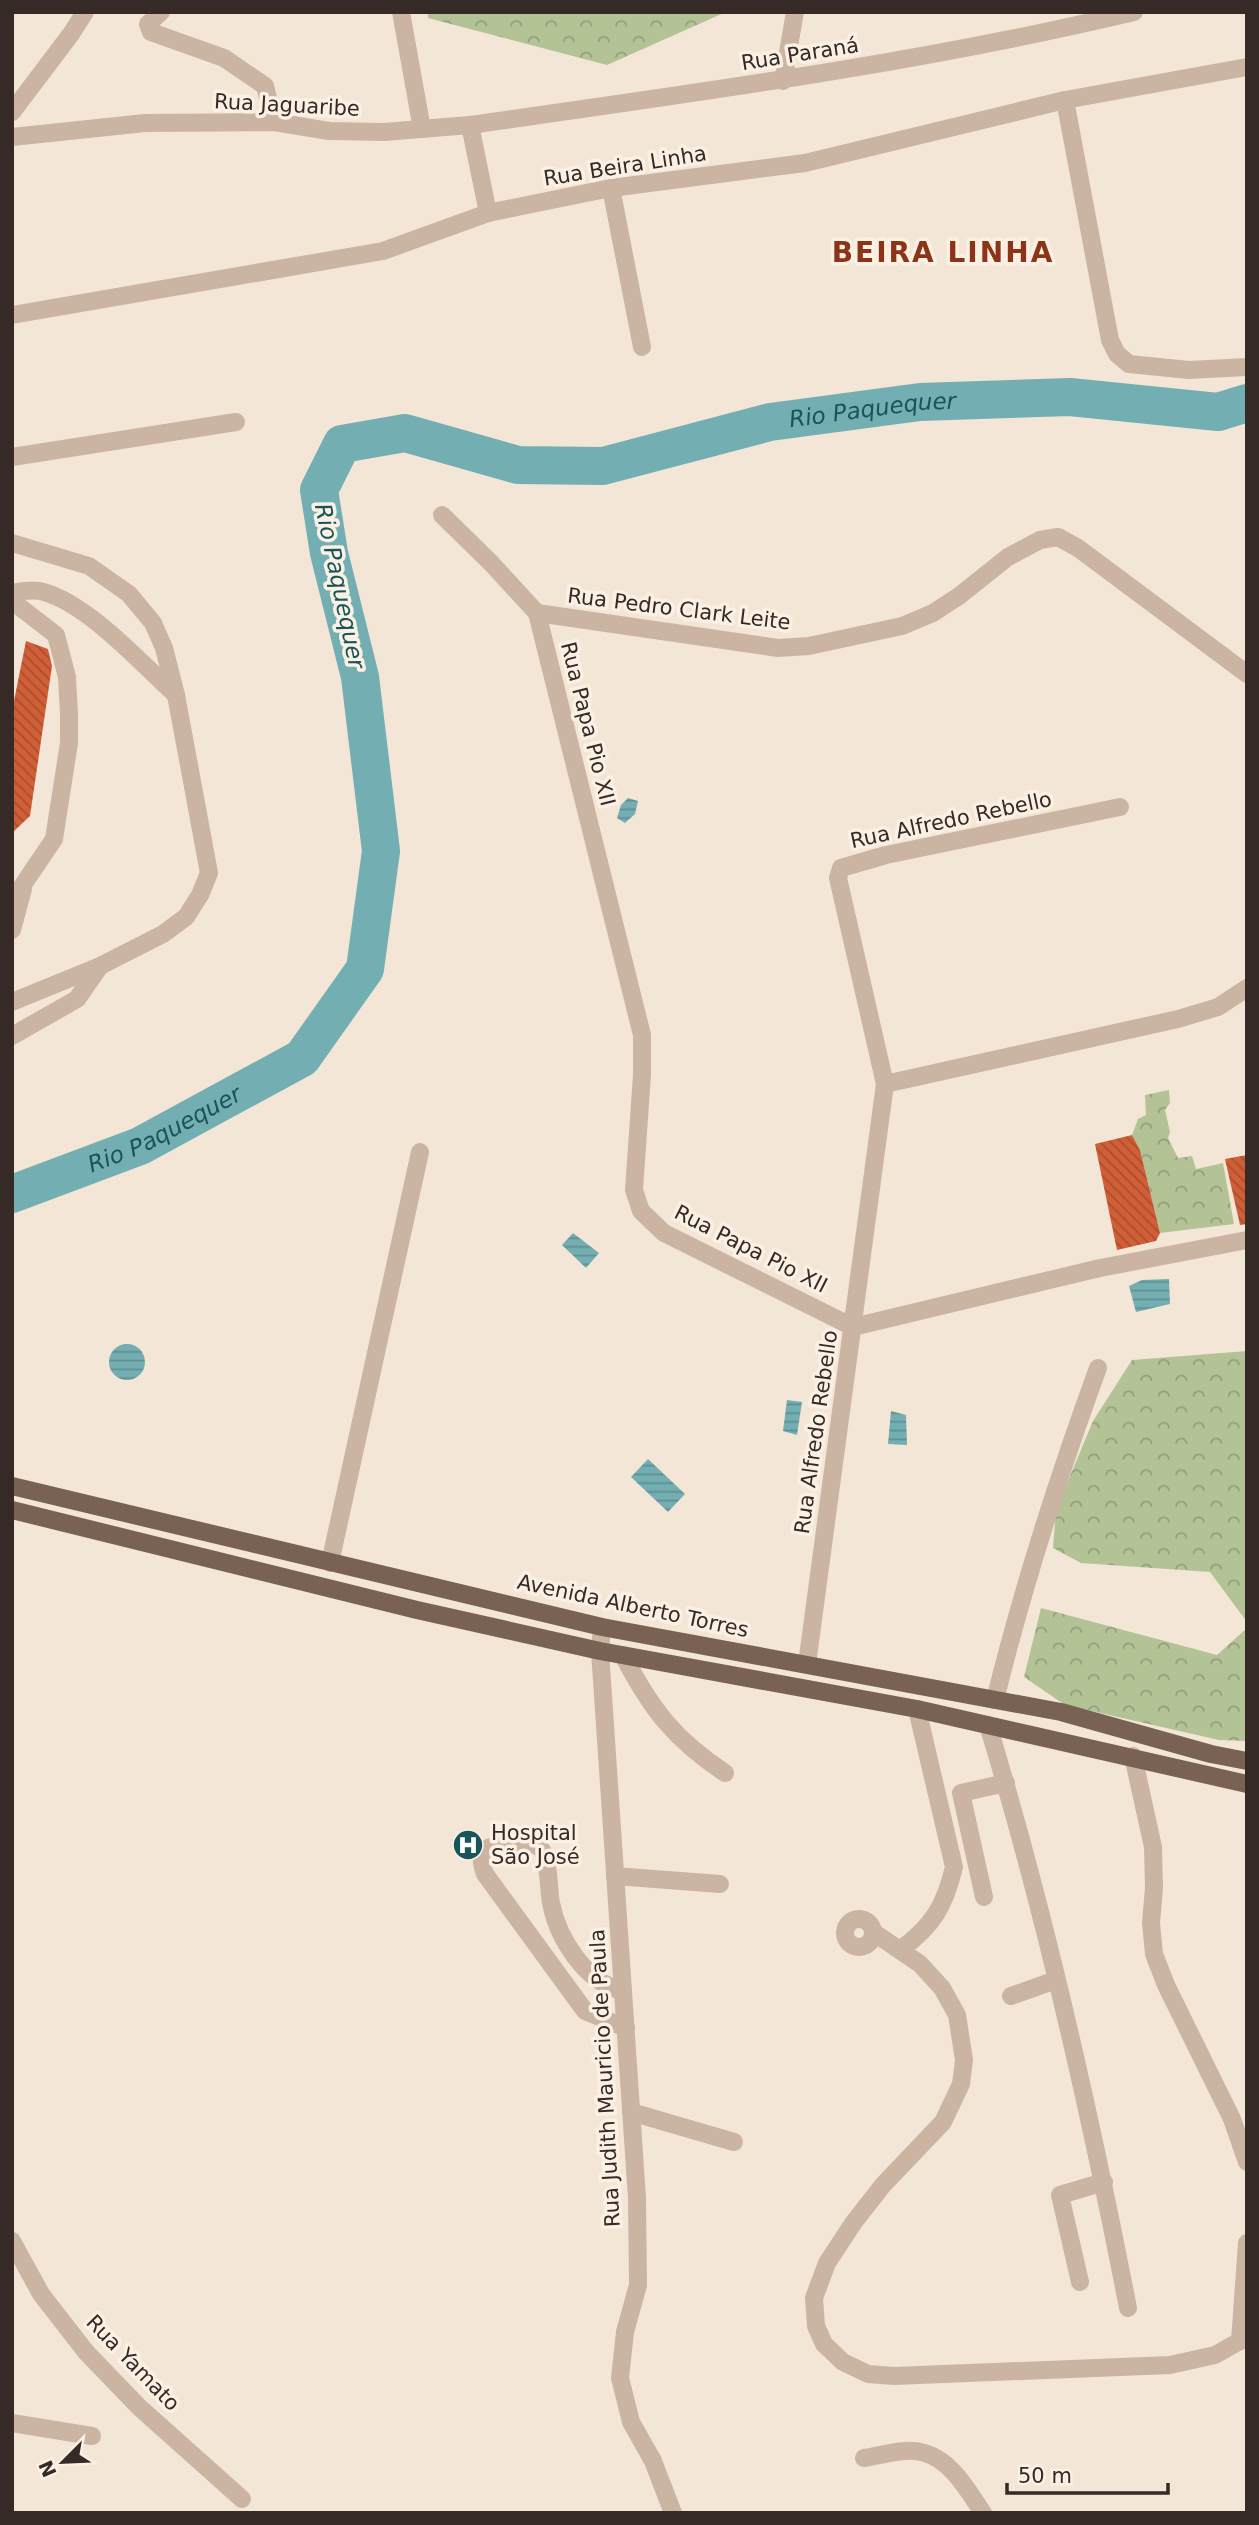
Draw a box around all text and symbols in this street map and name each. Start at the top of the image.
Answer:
street label: Rua Paraná [739,33,861,75]
street label: Rua Jaguaribe [214,89,360,121]
street label: Rua Beira Linha [542,141,708,191]
district label: BEIRA LINHA [832,236,1054,269]
water label: Rio Paquequer [788,388,958,432]
water label: Rio Paquequer [310,501,370,672]
street label: Rua Pedro Clark Leite [566,583,792,635]
street label: Rua Papa Pio XII [556,639,620,809]
street label: Rua Alfredo Rebello [848,787,1054,853]
water label: Rio Paquequer [84,1080,247,1177]
street label: Rua Papa Pio XII [671,1200,831,1298]
street label: Rua Alfredo Rebello [790,1329,842,1535]
street label: Avenida Alberto Torres [515,1570,751,1642]
place label: Hospital São José [491,1821,580,1869]
hospital icon: Hospital São José [451,1828,485,1862]
street label: Rua Judith Mauricio de Paula [585,1928,625,2228]
street label: Rua Yamato [81,2310,185,2416]
north arrow [28,2427,98,2497]
scale bar [1007,2452,1168,2496]
text: N [34,2457,61,2481]
text: 50 m [1018,2464,1072,2488]

